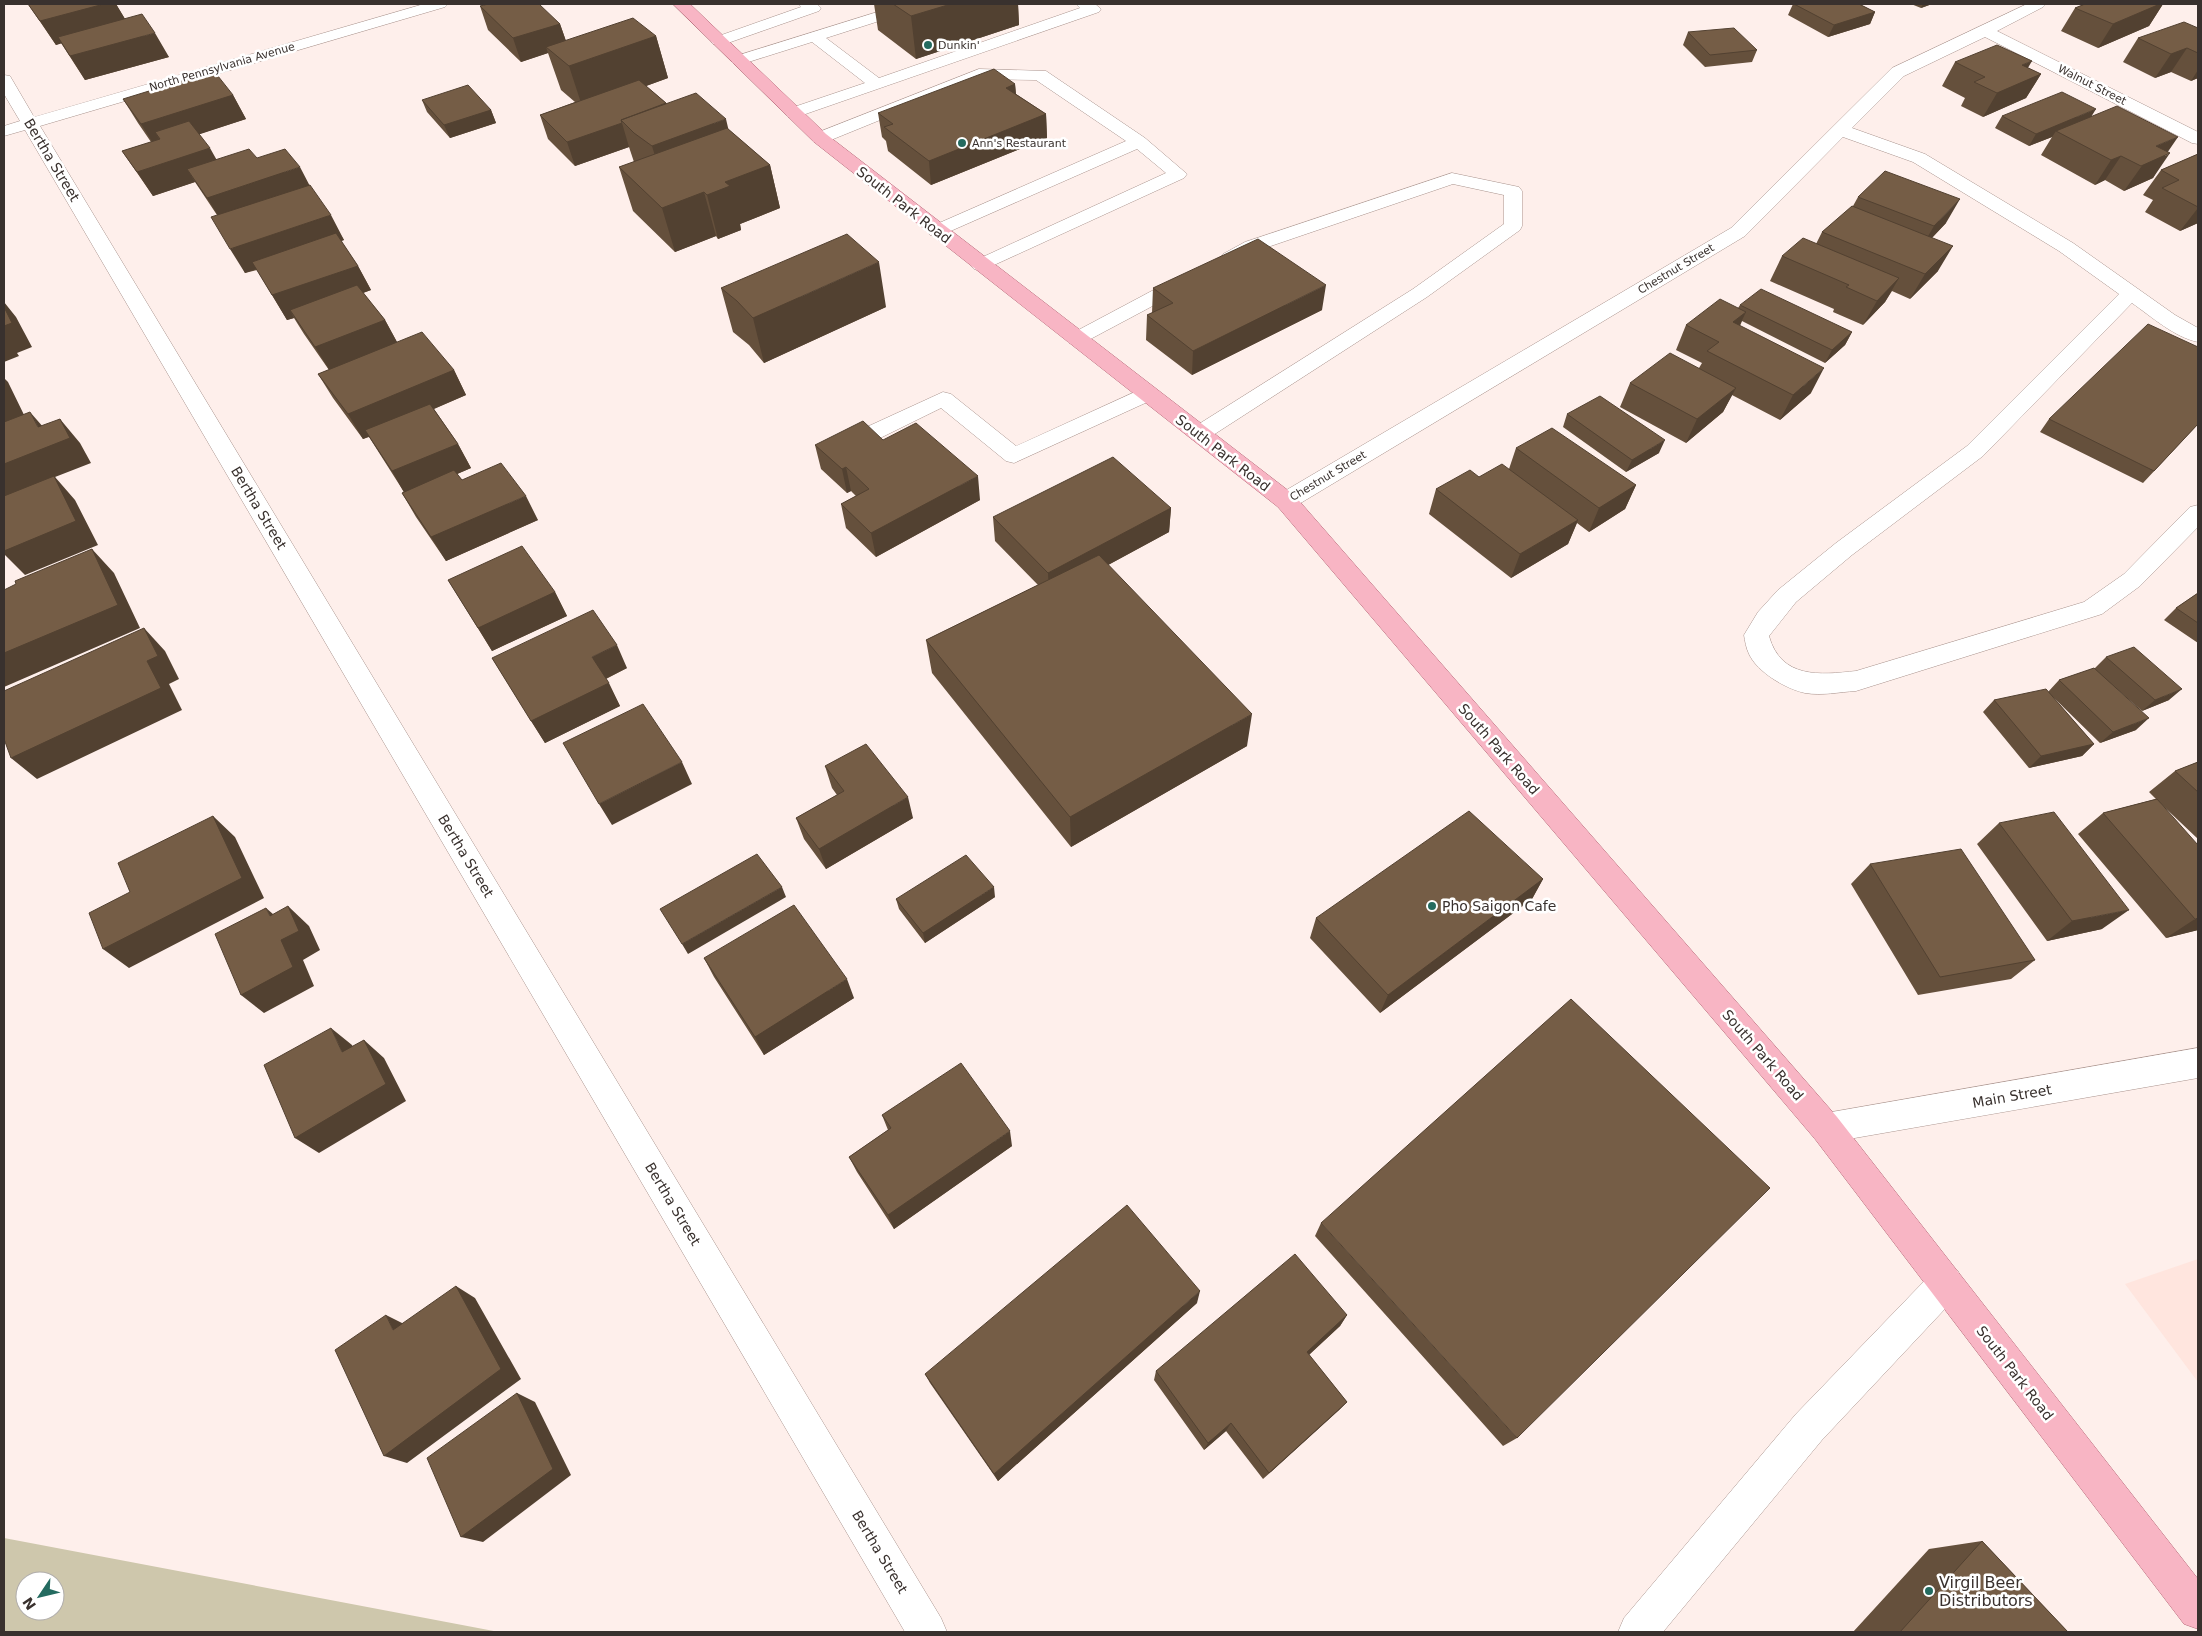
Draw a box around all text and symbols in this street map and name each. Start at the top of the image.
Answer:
marker: Dunkin' [922,39,934,51]
place label: Dunkin' [938,39,980,52]
street label: North Pennsylvania Avenue [148,40,297,94]
street label: Walnut Street [2056,62,2129,108]
street label: Bertha Street [21,116,83,205]
marker: Ann's Restaurant [956,137,968,149]
place label: Ann's Restaurant [972,137,1067,150]
street label: South Park Road [854,163,954,247]
street label: Chestnut Street [1636,241,1717,297]
street label: South Park Road [1173,411,1273,495]
street label: Chestnut Street [1288,448,1369,504]
street label: Bertha Street [228,464,290,553]
street label: South Park Road [1455,700,1543,798]
street label: Bertha Street [435,812,497,901]
place label: Pho Saigon Cafe [1442,898,1556,914]
marker: Pho Saigon Cafe [1426,900,1438,912]
street label: South Park Road [1719,1006,1807,1104]
street label: Main Street [1971,1081,2053,1111]
street label: Bertha Street [642,1160,704,1249]
street label: South Park Road [1973,1323,2057,1423]
street label: Bertha Street [849,1508,911,1597]
north arrow [15,1571,65,1621]
place label: Virgil Beer Distributors [1939,1573,2033,1610]
marker: Virgil Beer Distributors [1923,1585,1935,1597]
text: N [19,1594,39,1613]

